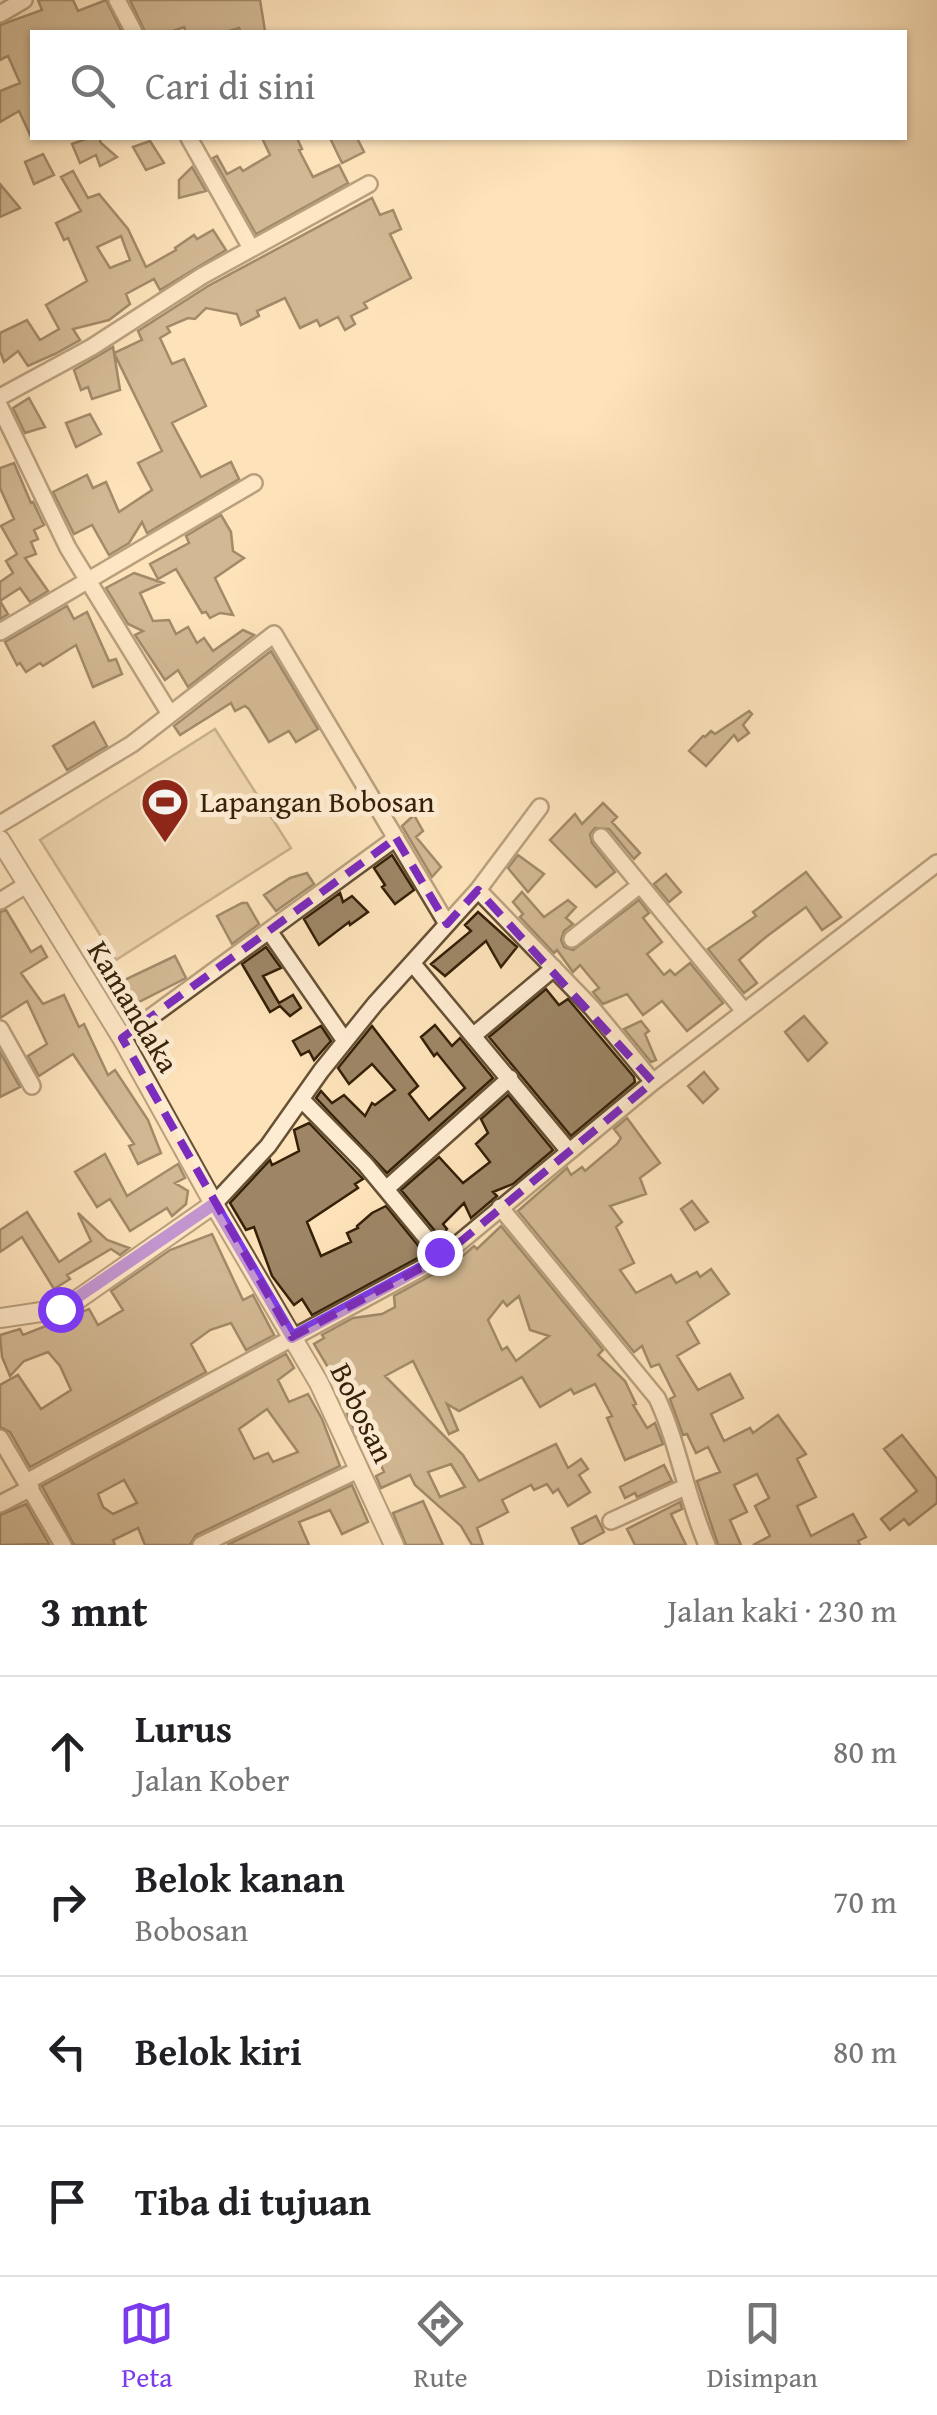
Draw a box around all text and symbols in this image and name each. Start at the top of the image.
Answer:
search box [30,30,907,140]
text: Cari di sini [145,57,315,113]
icon: search [65,58,120,113]
sports icon: Lapangan Bobosan [139,776,191,844]
place label: Lapangan Bobosan [200,779,435,823]
street label: Kamandaka [77,932,191,1081]
route end [417,1230,463,1276]
route start [38,1287,84,1333]
street label: Bobosan [320,1355,406,1470]
text: 3 mnt [40,1580,148,1641]
text: Jalan kaki · 230 m [667,1587,897,1634]
text: Lurus [135,1700,232,1756]
icon: ahead [40,1724,95,1779]
text: 80 m [833,1728,897,1775]
text: Jalan Kober [135,1756,289,1803]
text: Belok kanan [135,1850,345,1906]
icon: right [40,1874,95,1929]
text: 70 m [833,1878,897,1925]
text: Bobosan [135,1906,248,1953]
text: Belok kiri [135,2023,302,2079]
icon: left [40,2024,95,2079]
text: 80 m [833,2028,897,2075]
text: Tiba di tujuan [135,2173,371,2229]
icon: arrive [40,2174,95,2229]
tab: Peta [119,2296,174,2397]
tab: Rute [413,2296,468,2397]
tab: Disimpan [707,2296,818,2397]

